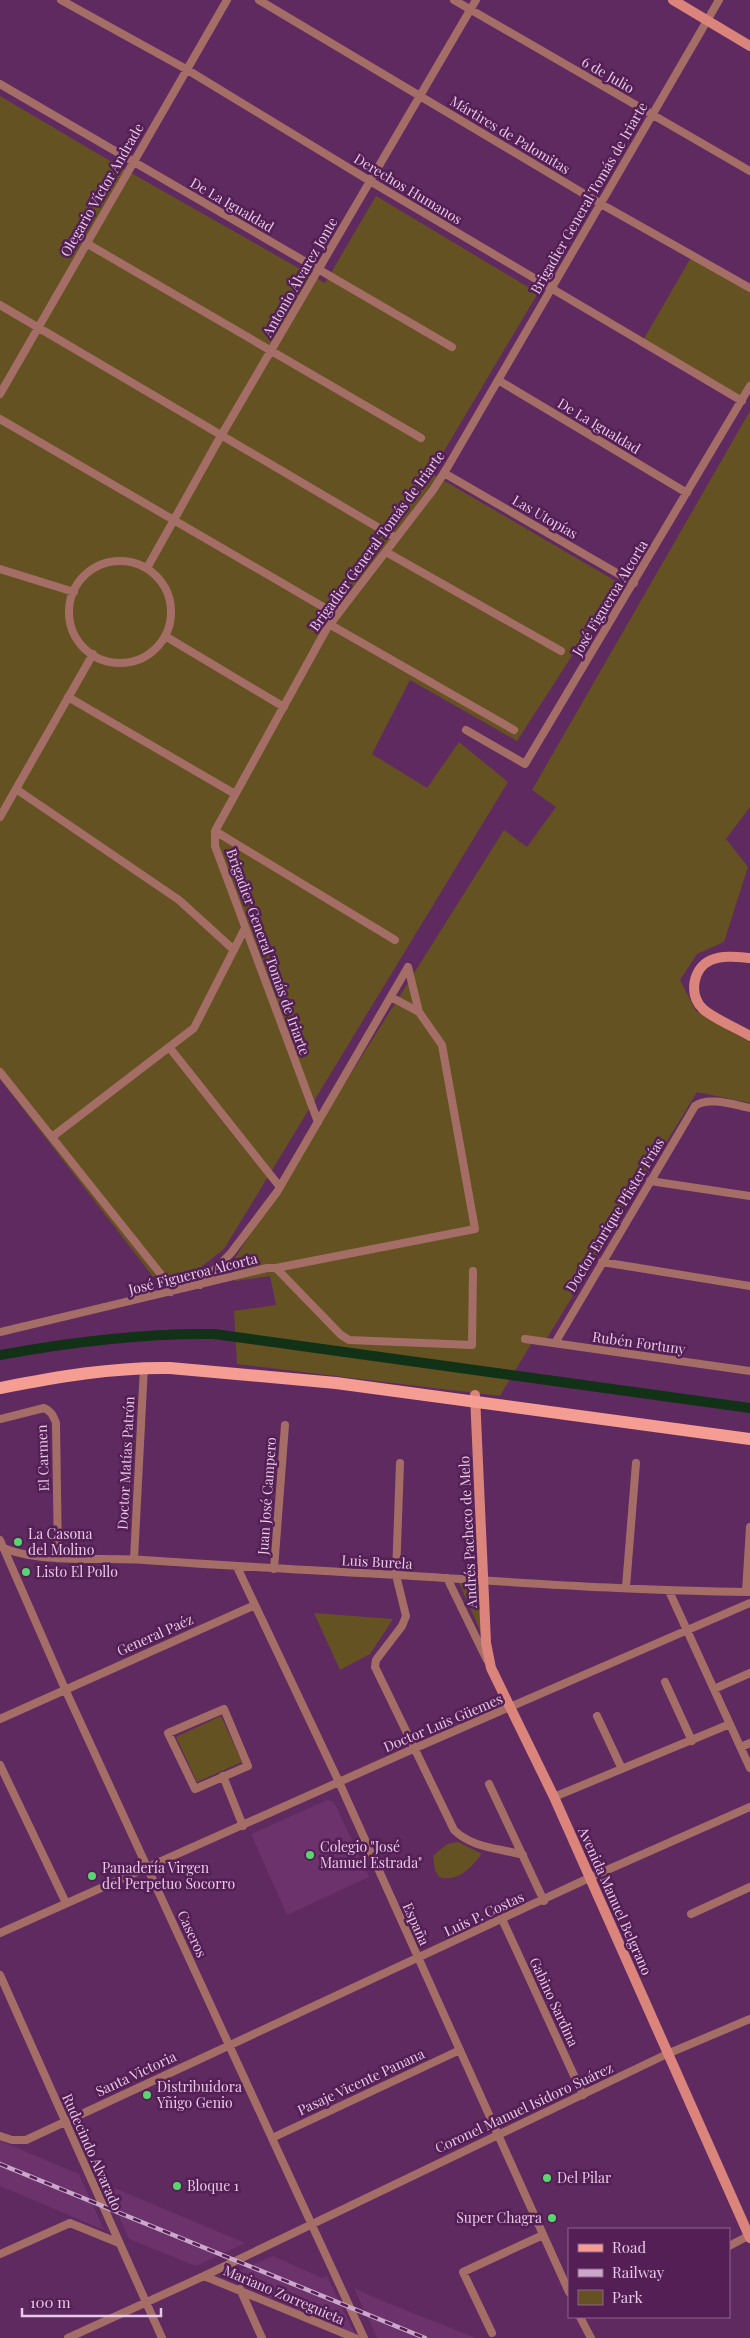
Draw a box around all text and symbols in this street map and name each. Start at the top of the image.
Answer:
street label: 6 de Julio [579,52,638,97]
street label: Mártires de Palomitas [447,91,574,178]
street label: Brigadier General Tomás de Iriarte [526,98,651,297]
street label: Olegario Víctor Andrade [55,119,148,260]
street label: Derechos Humanos [351,149,466,228]
street label: De La Igualdad [187,173,277,236]
street label: Antonio Álvarez Jonte [257,214,342,341]
street label: De La Igualdad [554,393,644,458]
street label: Brigadier General Tomás de Iriarte [305,447,449,635]
street label: Las Utopías [509,490,581,543]
street label: José Figueroa Alcorta [567,536,652,660]
street label: Brigadier General Tomás de Iriarte [222,846,315,1058]
street label: Doctor Enrique Pfister Frías [561,1134,668,1295]
street label: José Figueroa Alcorta [125,1248,259,1299]
street label: Rubén Fortuny [591,1327,687,1358]
street label: Doctor Matías Patrón [113,1395,139,1530]
street label: El Carmen [32,1424,53,1492]
street label: Juan José Campero [253,1436,280,1556]
street label: Andrés Pacheco de Melo [454,1455,481,1610]
place label: La Casona del Molino [28,1524,95,1559]
marker: La Casona del Molino [12,1536,24,1548]
street label: Luis Burela [341,1550,413,1573]
place label: Listo El Pollo [36,1562,118,1581]
marker: Listo El Pollo [20,1566,32,1578]
street label: General Paéz [114,1609,196,1660]
street label: Doctor Luis Güemes [380,1689,505,1756]
street label: Avenida Manuel Belgrano [574,1823,657,1978]
place label: Colegio "José Manuel Estrada" [320,1837,422,1872]
marker: Colegio "José Manuel Estrada" [304,1849,316,1861]
place label: Panadería Virgen del Perpetuo Socorro [102,1858,235,1893]
marker: Panadería Virgen del Perpetuo Socorro [86,1870,98,1882]
street label: Luis P. Costas [441,1887,527,1940]
street label: España [399,1899,434,1948]
street label: Caseros [173,1907,212,1960]
street label: Gabino Sardina [525,1954,583,2049]
street label: Pasaje Vicente Panana [294,2044,427,2119]
street label: Santa Victoria [92,2047,179,2101]
street label: Coronel Manuel Isidoro Suárez [432,2058,616,2157]
place label: Distribuidora Yñigo Genio [156,2077,242,2112]
marker: Distribuidora Yñigo Genio [141,2089,153,2101]
street label: Rudecindo Alvarado [58,2090,127,2214]
place label: Del Pilar [557,2168,612,2187]
marker: Del Pilar [541,2172,553,2184]
place label: Bloque 1 [187,2176,239,2195]
marker: Bloque 1 [171,2180,183,2192]
place label: Super Chagra [456,2208,542,2227]
marker: Super Chagra [546,2212,558,2224]
legend [568,2228,730,2318]
text: Road [612,2237,646,2257]
street label: Mariano Zorreguieta [221,2260,348,2329]
text: Railway [612,2262,665,2282]
scale bar [22,2286,161,2318]
text: Park [612,2287,644,2307]
text: 100 m [30,2292,71,2312]

